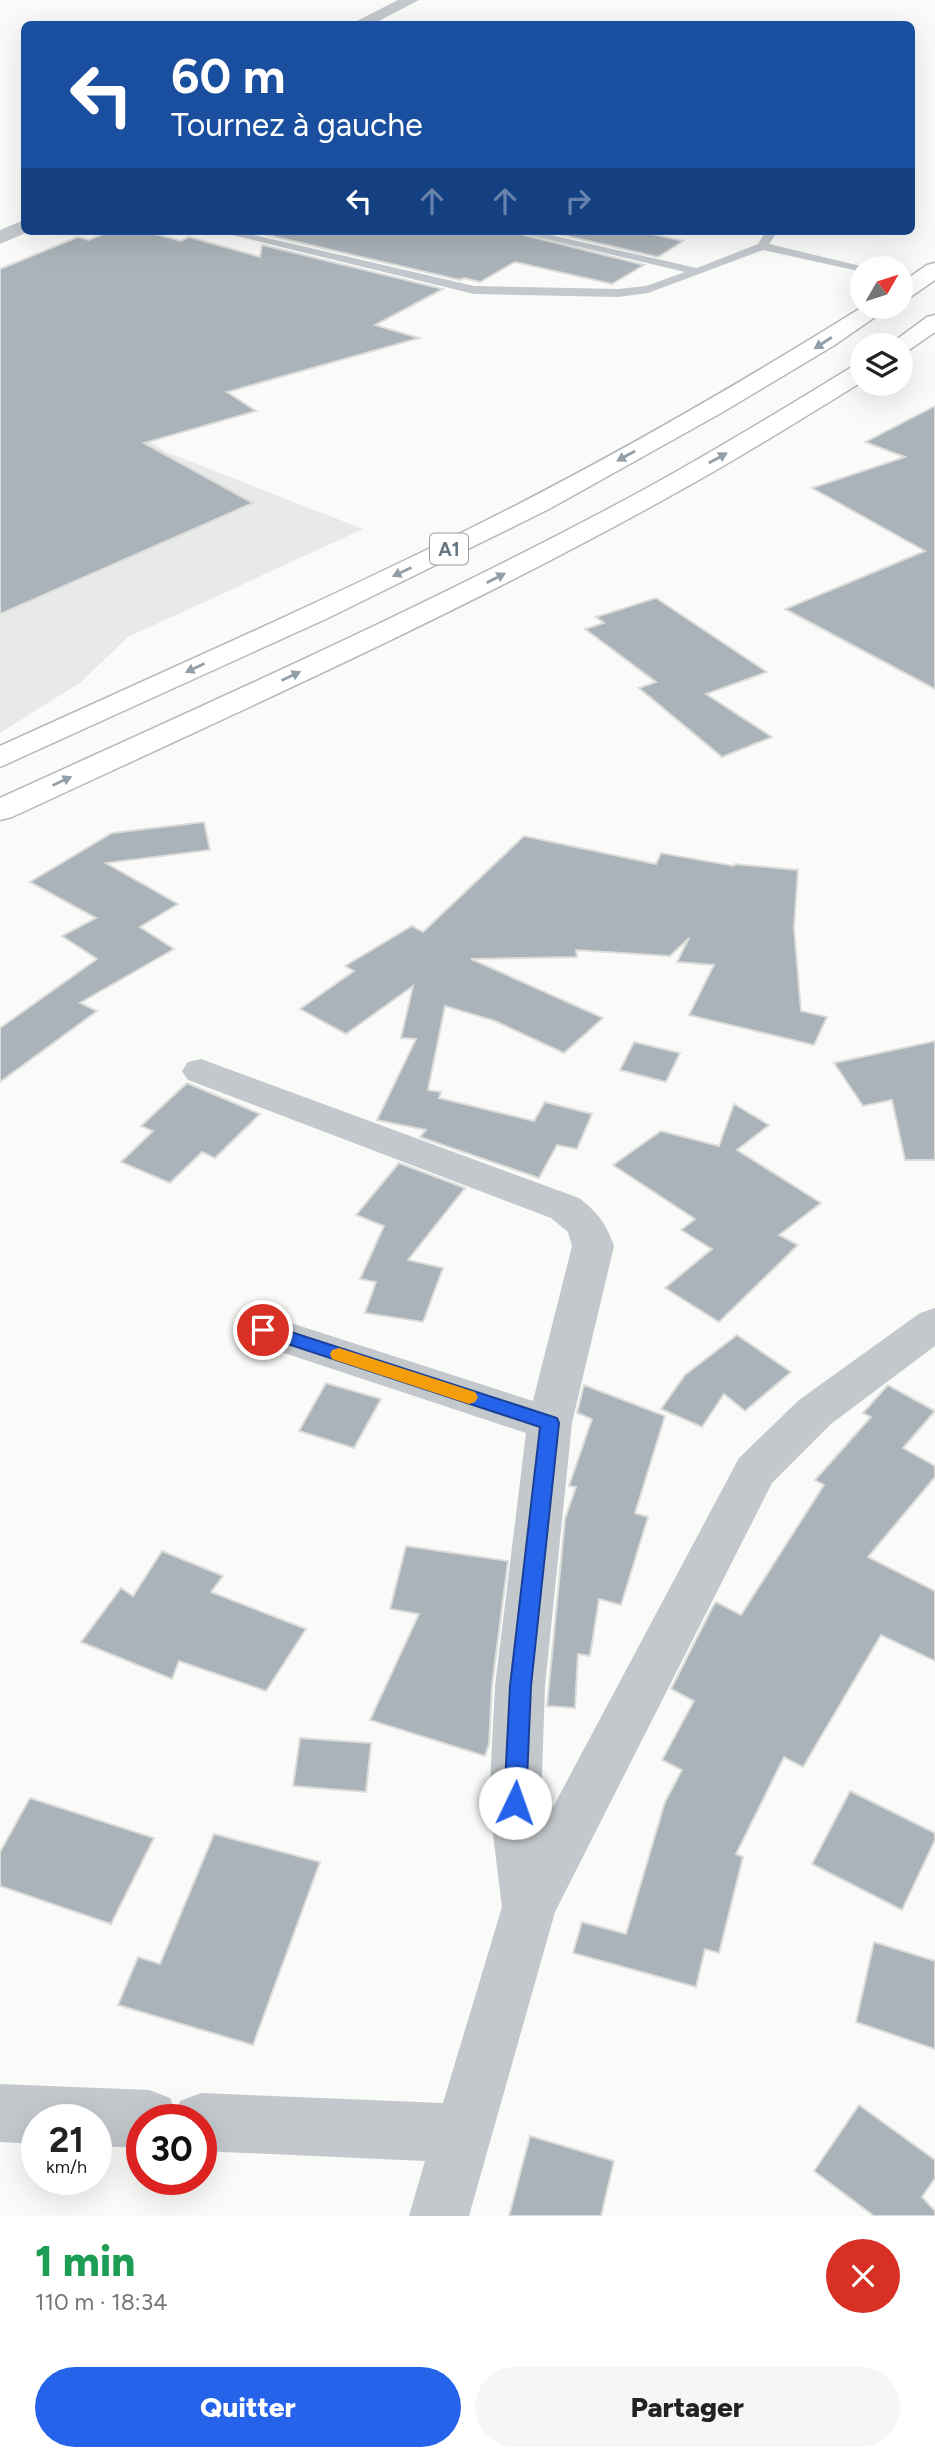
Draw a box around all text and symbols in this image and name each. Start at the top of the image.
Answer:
text: 60 m [171,46,286,105]
icon: left [56,49,147,140]
text: Tournez à gauche [171,106,423,144]
icon: left [340,182,378,220]
icon: ahead [413,182,451,220]
icon: ahead [486,182,524,220]
icon: right [559,182,597,220]
north arrow [850,256,914,318]
map controls [850,256,913,396]
button: layers [850,333,913,396]
one-way arrow [814,336,832,350]
one-way arrow [616,451,636,462]
one-way arrow [708,452,727,464]
road number: A1 [430,534,468,564]
one-way arrow [392,566,412,578]
one-way arrow [486,573,506,584]
one-way arrow [185,662,206,673]
one-way arrow [280,670,301,681]
one-way arrow [52,776,72,787]
pin [233,1300,293,1360]
icon: arrive [244,1311,282,1349]
position arrow [478,1766,552,1840]
speed limit sign: 30 [126,2104,217,2195]
text: 21 [49,2119,84,2161]
text: km/h [46,2156,87,2178]
text: 1 min [35,2236,135,2287]
button: close [826,2239,900,2313]
text: 110 m · 18:34 [35,2288,167,2316]
button: Quitter [35,2367,461,2447]
button: Partager [475,2367,900,2447]

